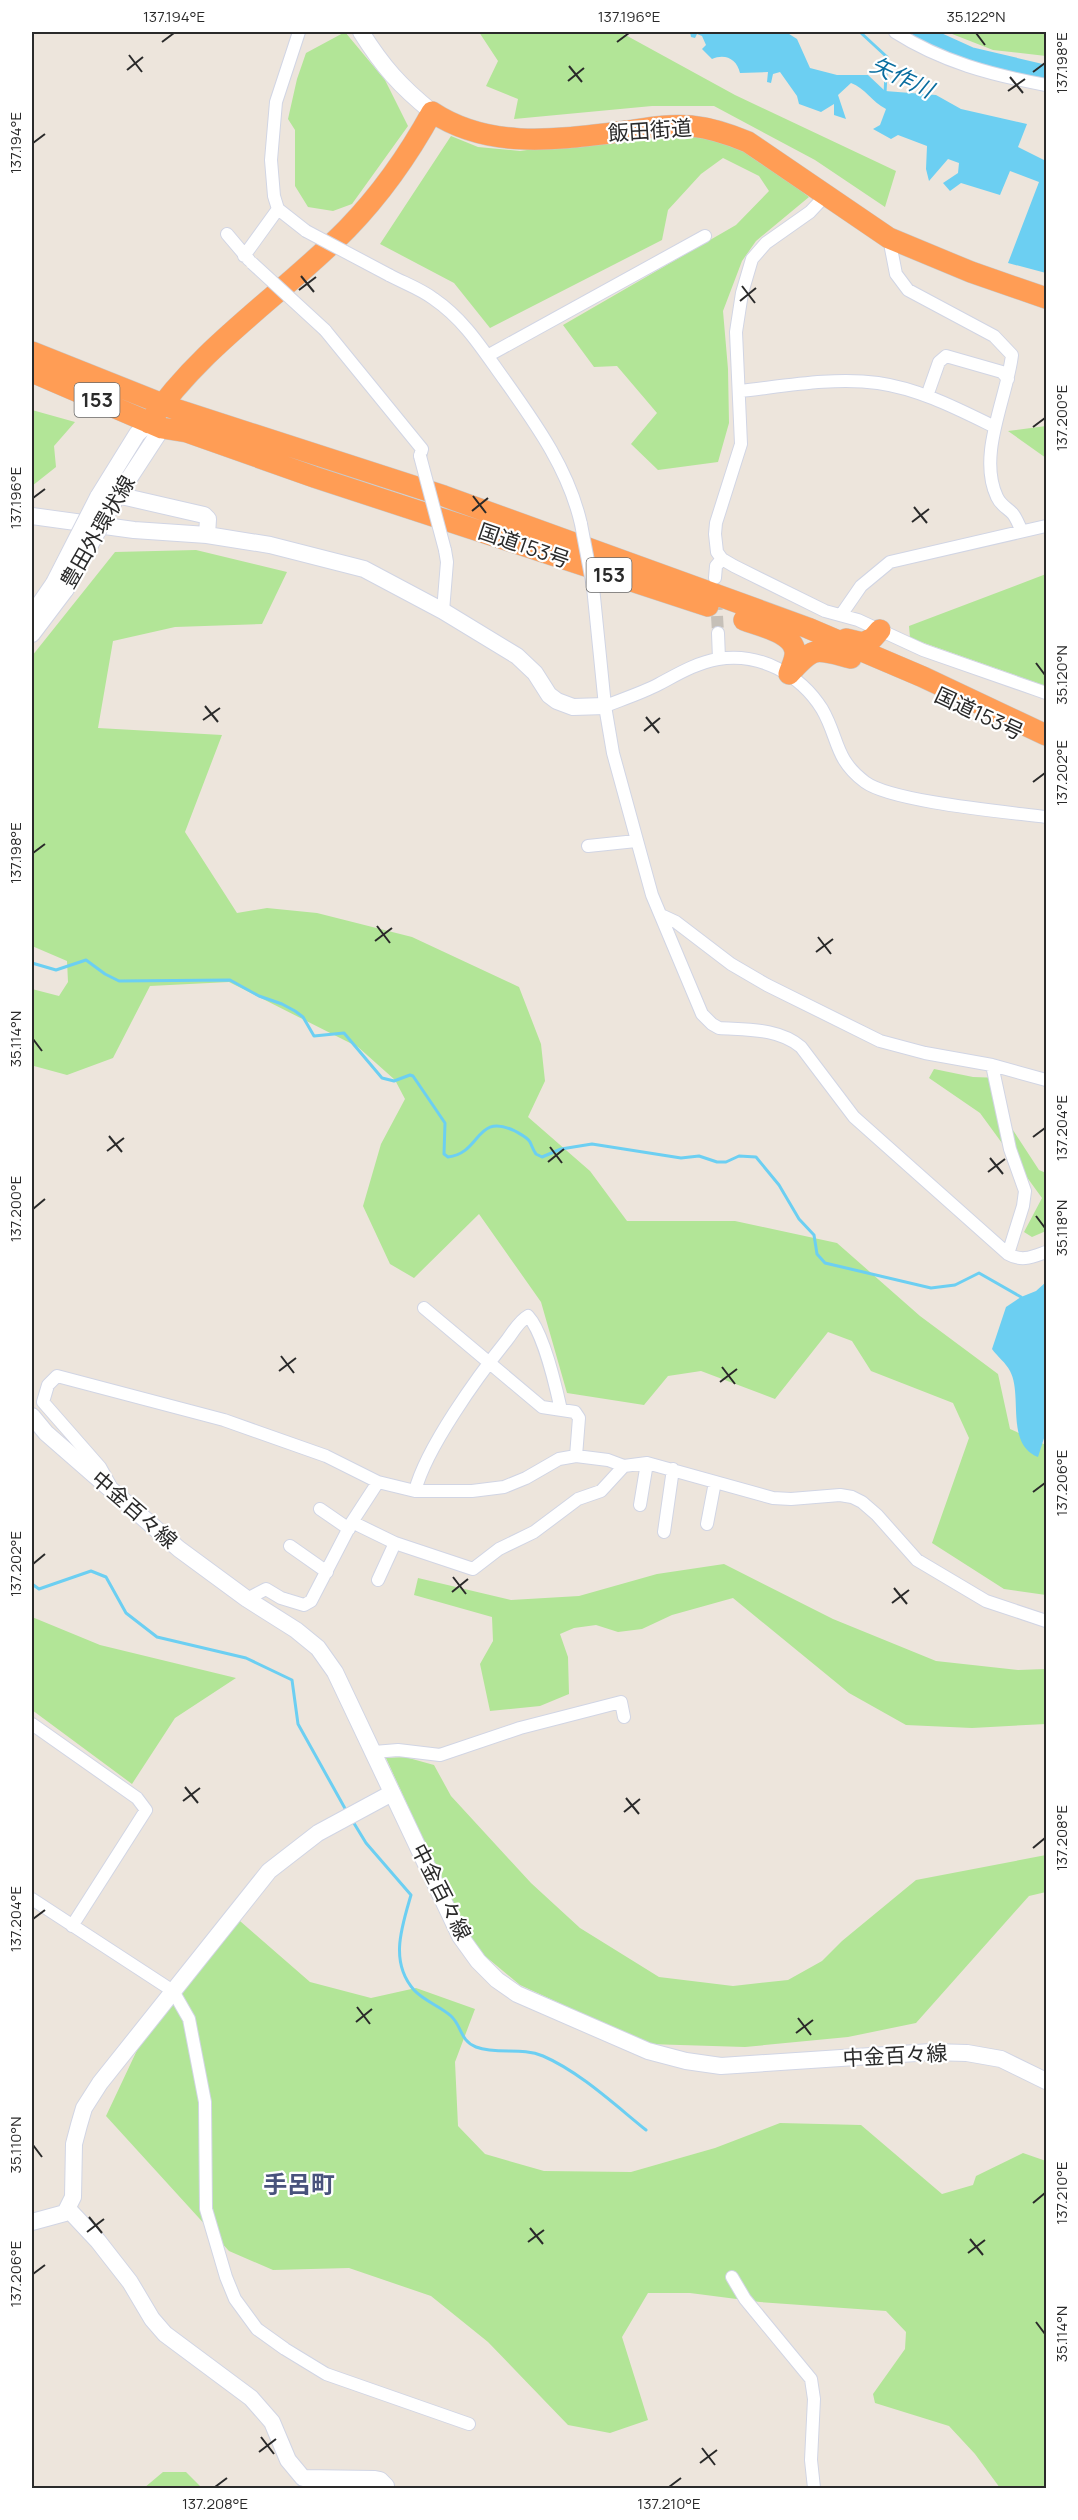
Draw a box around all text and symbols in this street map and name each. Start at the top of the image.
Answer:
text: 137.194°E [143,6,205,27]
text: 137.196°E [598,6,660,27]
text: 35.122°N [947,6,1005,27]
text: 137.198°E [1051,32,1072,94]
water label: 矢作川 [866,49,940,105]
text: 137.194°E [5,112,26,174]
street label: 飯田街道 [607,113,693,147]
road number: 153 [74,383,120,417]
text: 137.200°E [1051,385,1072,451]
text: 137.196°E [5,467,26,529]
street label: 豊田外環状線 [54,470,141,593]
street label: 国道153号 [475,516,574,574]
road number: 153 [586,558,632,592]
text: 35.120°N [1051,645,1072,705]
street label: 国道153号 [930,680,1028,746]
text: 137.202°E [1051,740,1072,806]
text: 137.198°E [5,822,26,884]
text: 35.114°N [5,1011,26,1067]
text: 137.204°E [1051,1095,1072,1161]
text: 137.200°E [5,1176,26,1242]
text: 35.118°N [1051,1200,1072,1256]
text: 137.206°E [1051,1450,1072,1516]
street label: 中金百々線 [86,1464,183,1554]
text: 137.202°E [5,1531,26,1597]
text: 137.208°E [1051,1805,1072,1871]
street label: 中金百々線 [406,1838,478,1945]
text: 137.204°E [5,1886,26,1952]
street label: 中金百々線 [842,2038,948,2072]
text: 35.110°N [5,2117,26,2173]
text: 137.210°E [1051,2161,1072,2225]
district label: 手呂町 [263,2167,335,2200]
text: 137.206°E [5,2241,26,2307]
text: 35.114°N [1051,2306,1072,2362]
text: 137.208°E [182,2493,248,2514]
text: 137.210°E [637,2493,701,2514]

